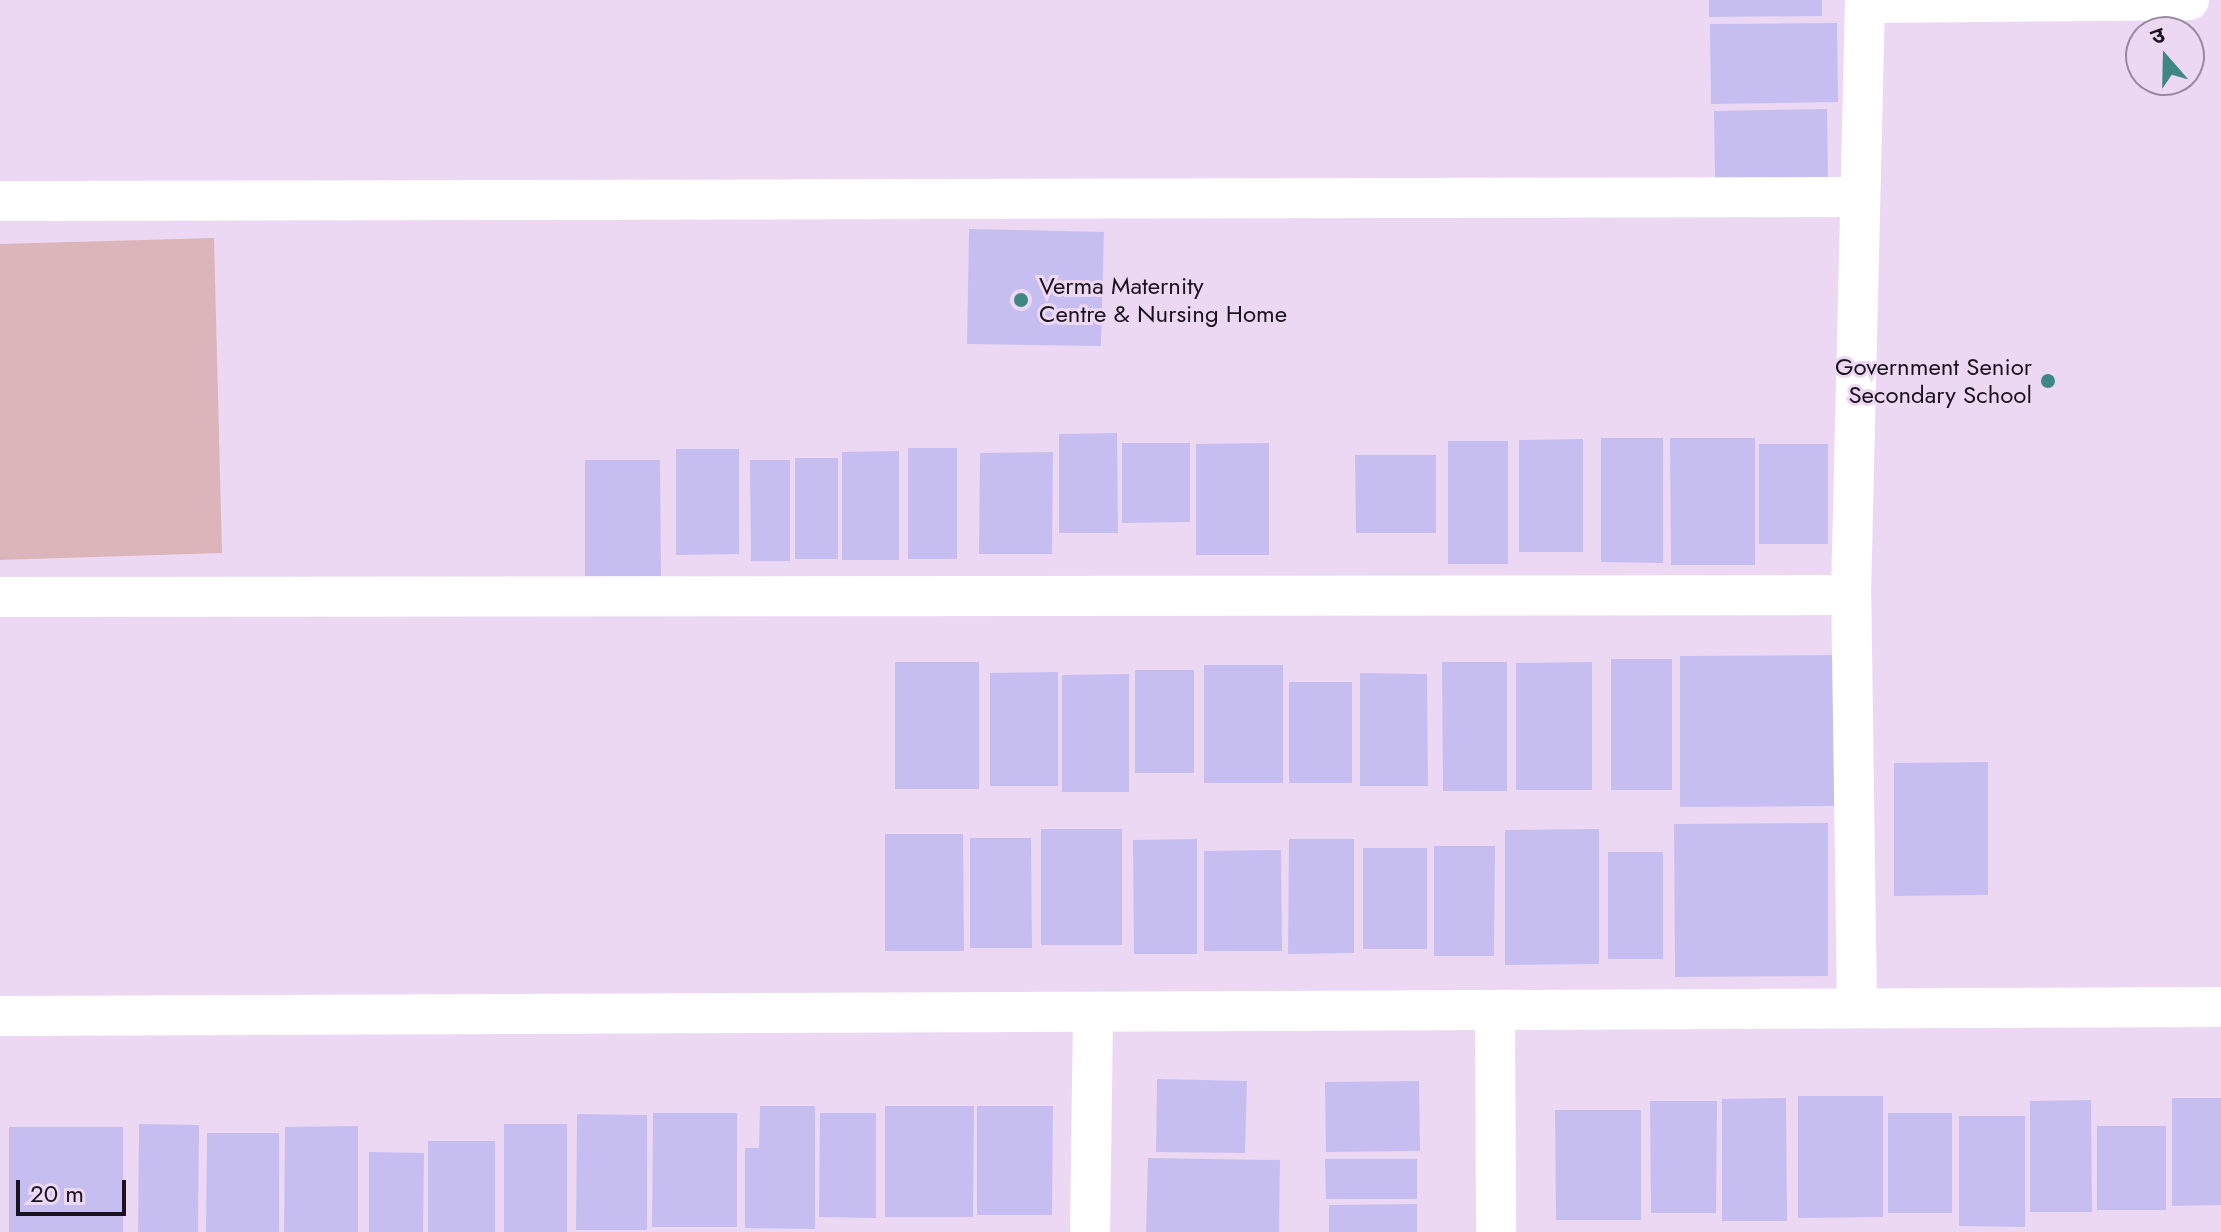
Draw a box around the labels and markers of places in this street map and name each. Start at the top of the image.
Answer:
place label: Verma Maternity Centre & Nursing Home [1039,272,1287,328]
marker: Verma Maternity Centre & Nursing Home [1010,289,1032,311]
place label: Government Senior Secondary School [1835,353,2032,409]
marker: Government Senior Secondary School [2039,372,2057,390]

